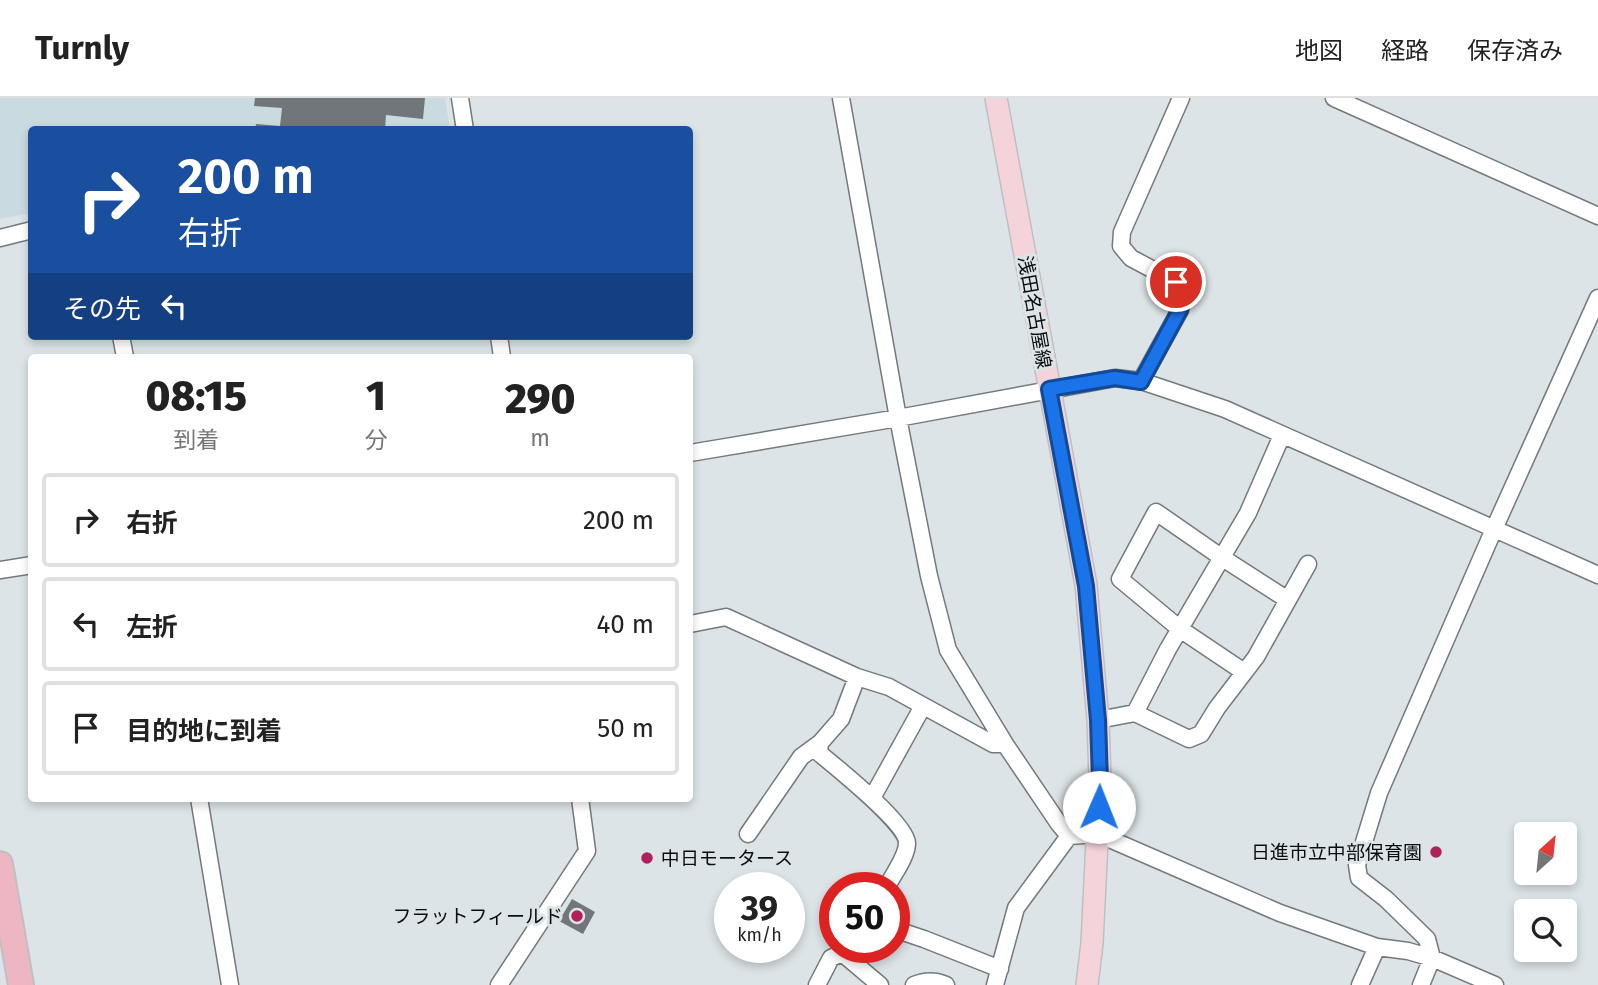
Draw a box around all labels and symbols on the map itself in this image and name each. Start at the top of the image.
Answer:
pin [1146,252,1206,312]
street label: 浅田名古屋線 [1013,254,1056,370]
position arrow [1062,770,1136,844]
north arrow [1514,822,1577,886]
place label: 日進市立中部保育園 [1251,841,1422,864]
marker: 日進市立中部保育園 [1428,844,1444,860]
place label: 中日モータース [661,847,793,870]
marker: 中日モータース [639,850,655,866]
speed limit sign: 50 [819,872,910,963]
place label: フラットフィールド [392,905,563,928]
marker: フラットフィールド [569,908,585,924]

